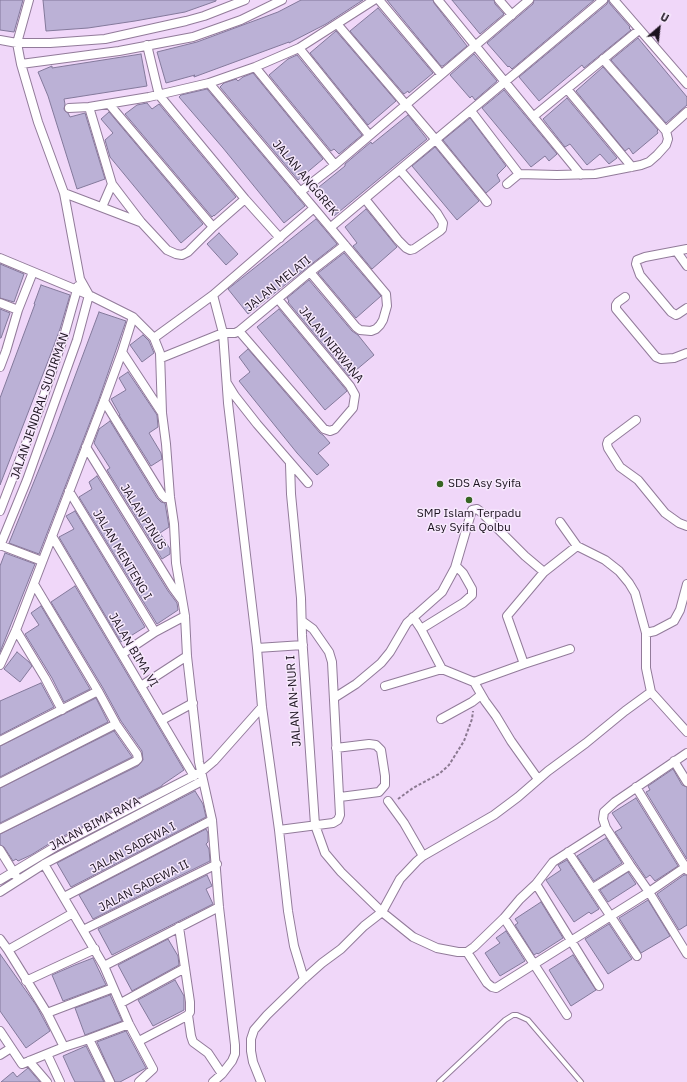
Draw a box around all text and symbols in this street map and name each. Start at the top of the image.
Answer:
north arrow [639,8,679,48]
text: U [658,9,671,25]
street label: JALAN ANGGREK [269,137,341,219]
street label: JALAN MELATI [242,253,314,315]
street label: JALAN NIRWANA [296,304,366,386]
street label: JALAN JENDRAL SUDIRMAN [8,331,72,481]
place label: SDS Asy Syifa [448,477,521,491]
marker: SDS Asy Syifa [435,479,445,489]
street label: JALAN PINUS [117,482,169,552]
marker: SMP Islam Terpadu Asy Syifa Qolbu [464,495,474,505]
street label: JALAN MENTENG I [89,507,155,603]
place label: SMP Islam Terpadu Asy Syifa Qolbu [417,507,521,535]
street label: JALAN BIMA VI [105,610,161,690]
street label: JALAN AN-NUR I [284,655,304,747]
street label: JALAN BIMA RAYA [47,794,143,854]
street label: JALAN SADEWA I [88,819,178,877]
street label: JALAN SADEWA II [96,857,192,915]

